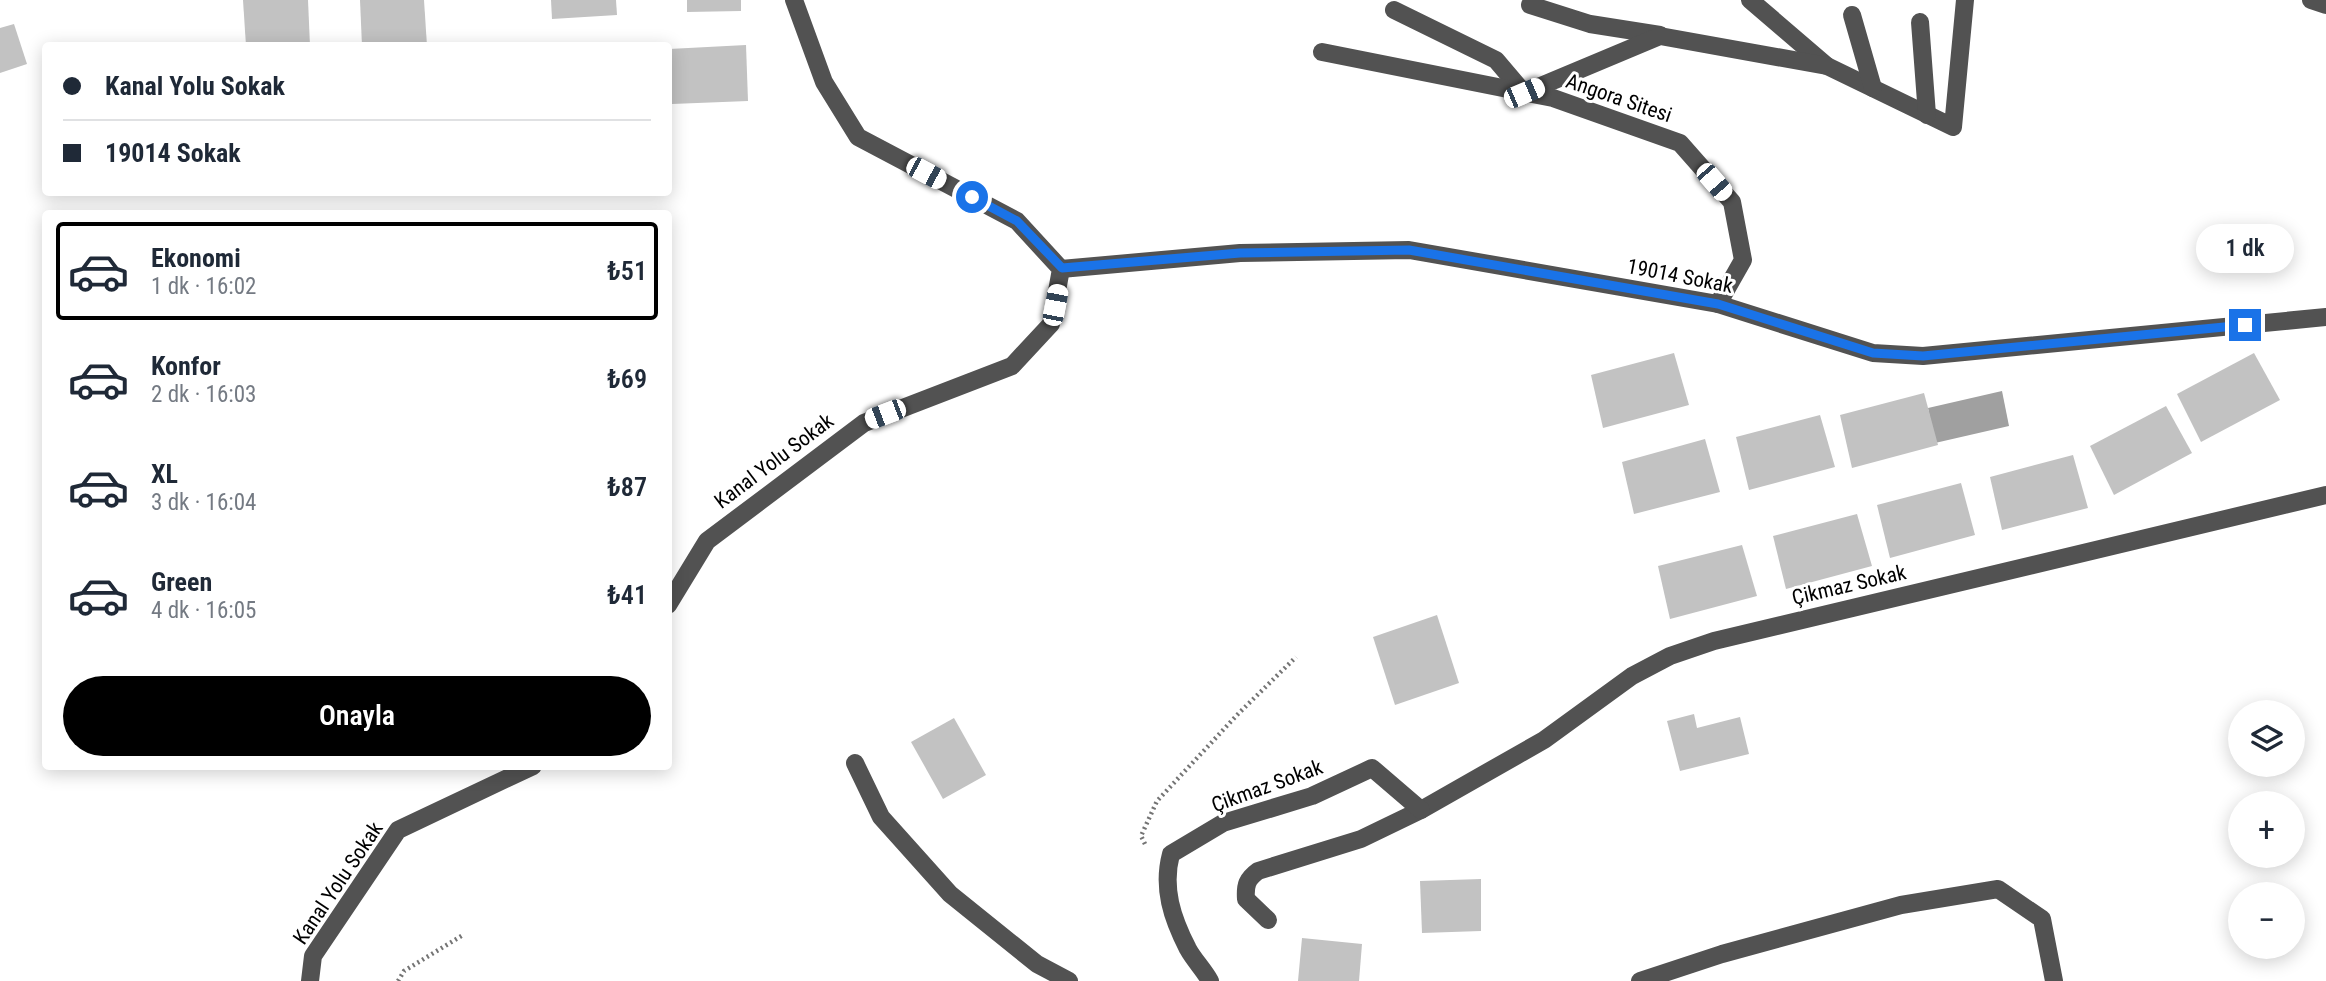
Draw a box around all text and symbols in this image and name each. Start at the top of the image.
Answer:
street label: Angora Sitesi [1563,69,1675,127]
text: Kanal Yolu Sokak [105,71,285,101]
car [1501,75,1548,111]
text: 19014 Sokak [105,138,241,168]
car [903,154,950,192]
car [1693,159,1736,205]
route start [956,181,988,213]
callout: 1 dk [2196,224,2294,272]
text: 1 dk [2225,235,2265,262]
icon: car [67,240,130,303]
text: Ekonomi [151,243,241,273]
street label: 19014 Sokak [1625,254,1735,298]
text: ₺51 [607,256,647,286]
text: 1 dk · 16:02 [151,273,256,300]
car [1041,282,1070,328]
route end [2229,309,2261,341]
icon: car [67,348,130,411]
text: Konfor [151,351,221,381]
text: ₺69 [607,364,647,394]
text: 2 dk · 16:03 [151,381,256,408]
car [862,397,909,431]
street label: Kanal Yolu Sokak [710,408,839,513]
icon: car [67,456,130,519]
text: XL [151,459,178,489]
text: ₺87 [607,472,647,502]
text: 3 dk · 16:04 [151,489,256,516]
street label: Çikmaz Sokak [1790,560,1909,610]
icon: car [67,564,130,627]
text: Green [151,567,212,597]
text: ₺41 [607,580,647,610]
text: 4 dk · 16:05 [151,597,256,624]
button: Onayla [63,676,651,756]
map controls [2228,700,2305,959]
button: layers [2228,700,2305,777]
street label: Çikmaz Sokak [1208,755,1326,817]
button: + [2228,791,2305,868]
street label: Kanal Yolu Sokak [288,817,388,949]
button: − [2228,882,2305,959]

